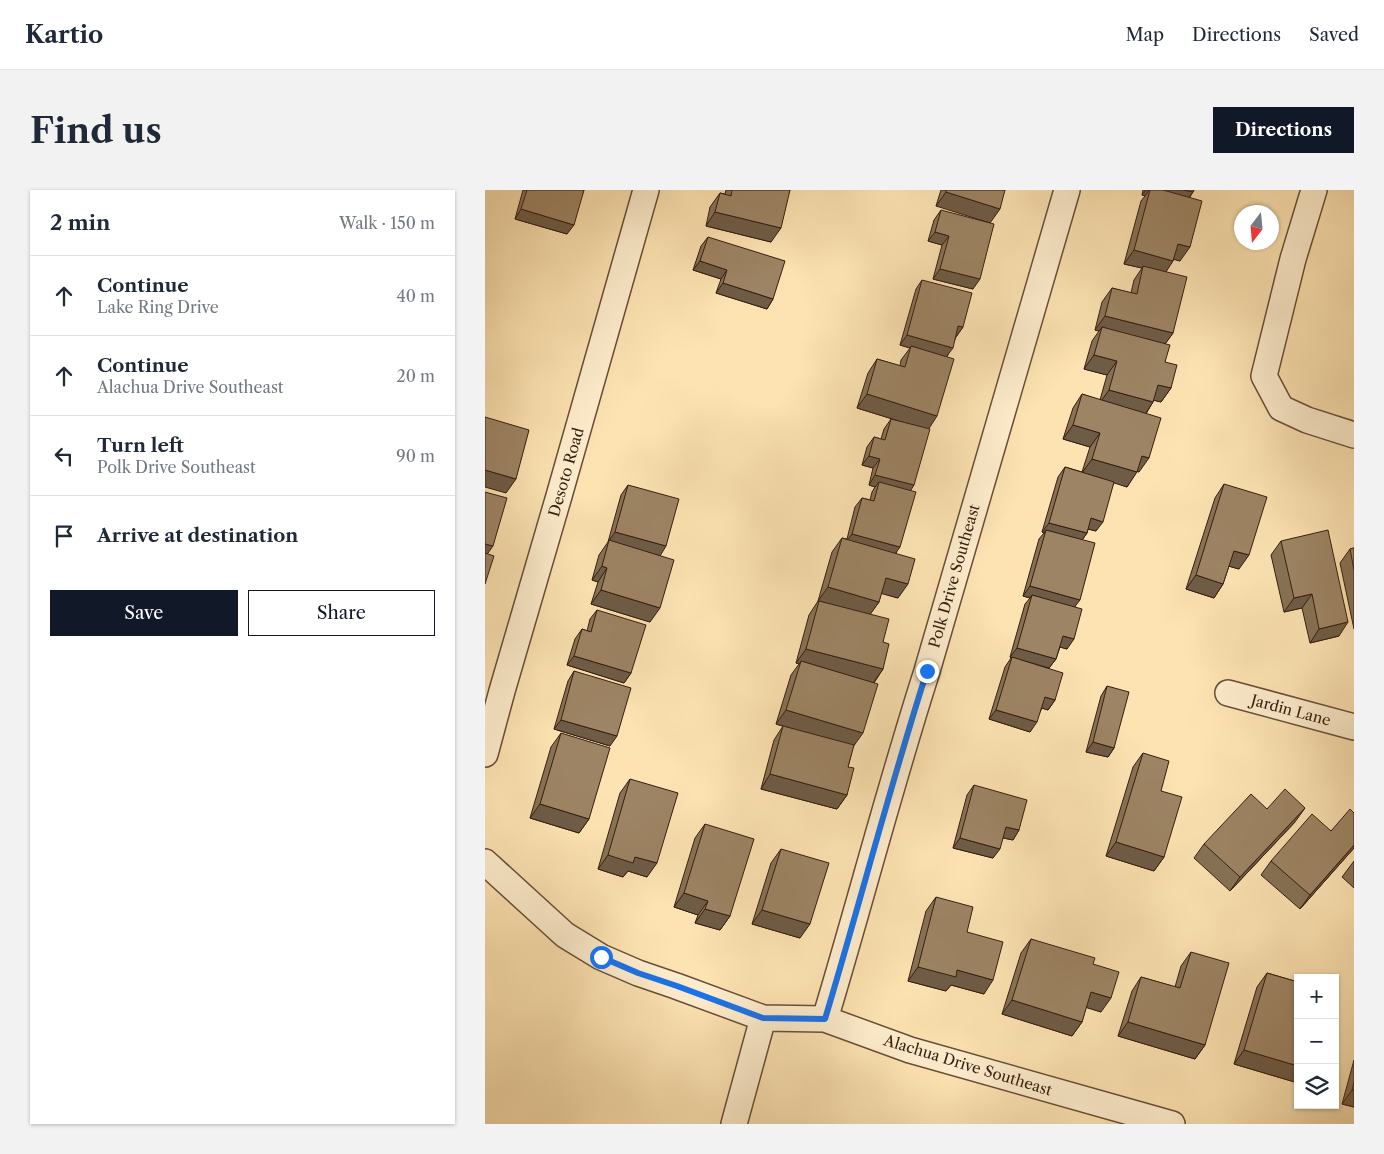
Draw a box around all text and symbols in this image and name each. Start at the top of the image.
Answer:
text: Kartio [25,20,103,49]
text: Map [1125,24,1164,46]
text: Directions [1192,24,1281,46]
text: Saved [1309,24,1359,46]
button: Directions [1213,107,1354,153]
text: Find us [30,109,162,152]
north arrow [1234,205,1279,250]
text: 2 min [50,210,110,235]
text: Walk · 150 m [339,213,435,233]
text: Continue [97,274,189,297]
icon: ahead [50,282,78,310]
text: 40 m [396,286,435,306]
text: Lake Ring Drive [97,297,219,317]
text: Continue [97,354,189,377]
icon: ahead [50,362,78,390]
text: 20 m [396,366,435,386]
text: Alachua Drive Southeast [97,377,284,397]
street label: Desoto Road [544,425,588,519]
text: Turn left [97,434,184,457]
icon: left [50,442,78,470]
text: 90 m [396,446,435,466]
text: Polk Drive Southeast [97,457,256,477]
street label: Polk Drive Southeast [924,501,984,650]
icon: arrive [50,522,78,550]
text: Arrive at destination [97,524,298,547]
button: Save [50,590,238,636]
button: Share [248,590,435,636]
route end [916,660,939,683]
street label: Jardin Lane [1247,690,1333,730]
route start [590,946,613,969]
map controls [1294,974,1339,1109]
button: + [1294,974,1339,1019]
button: − [1294,1019,1339,1064]
street label: Alachua Drive Southeast [881,1030,1055,1100]
button: layers [1294,1064,1339,1109]

